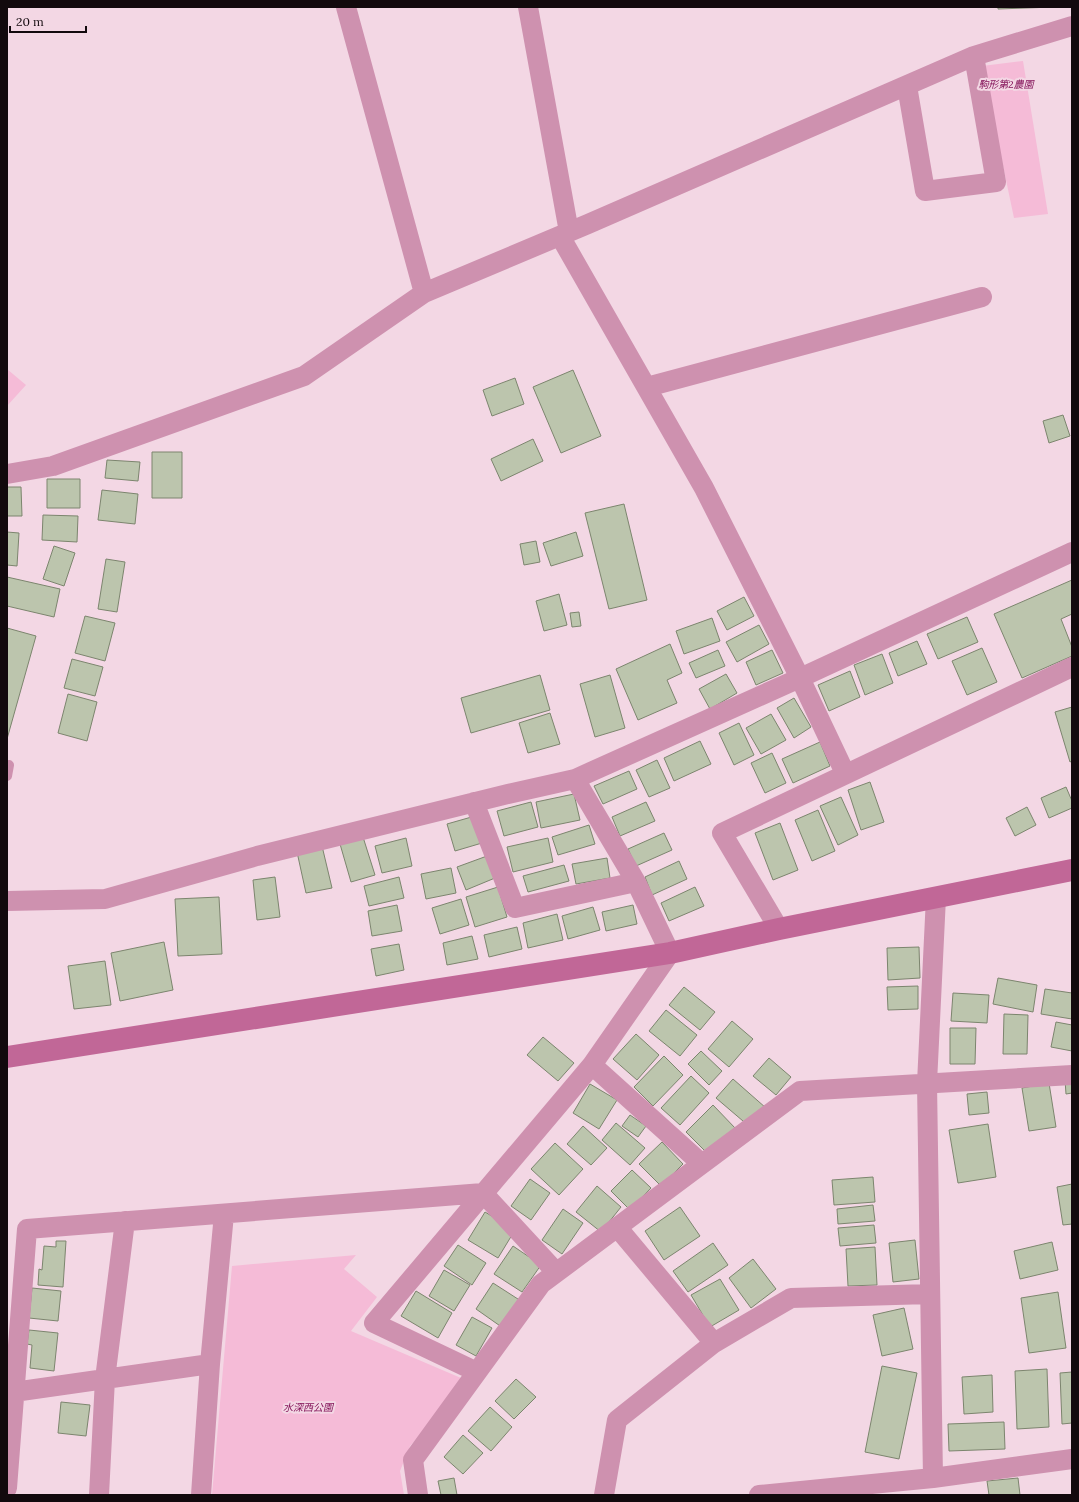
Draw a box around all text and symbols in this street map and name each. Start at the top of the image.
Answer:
scale bar [10,8,86,34]
text: 20 m [16,14,44,29]
park label: 駒形第2農園 [978,78,1036,91]
park label: 水深西公園 [283,1401,335,1414]

